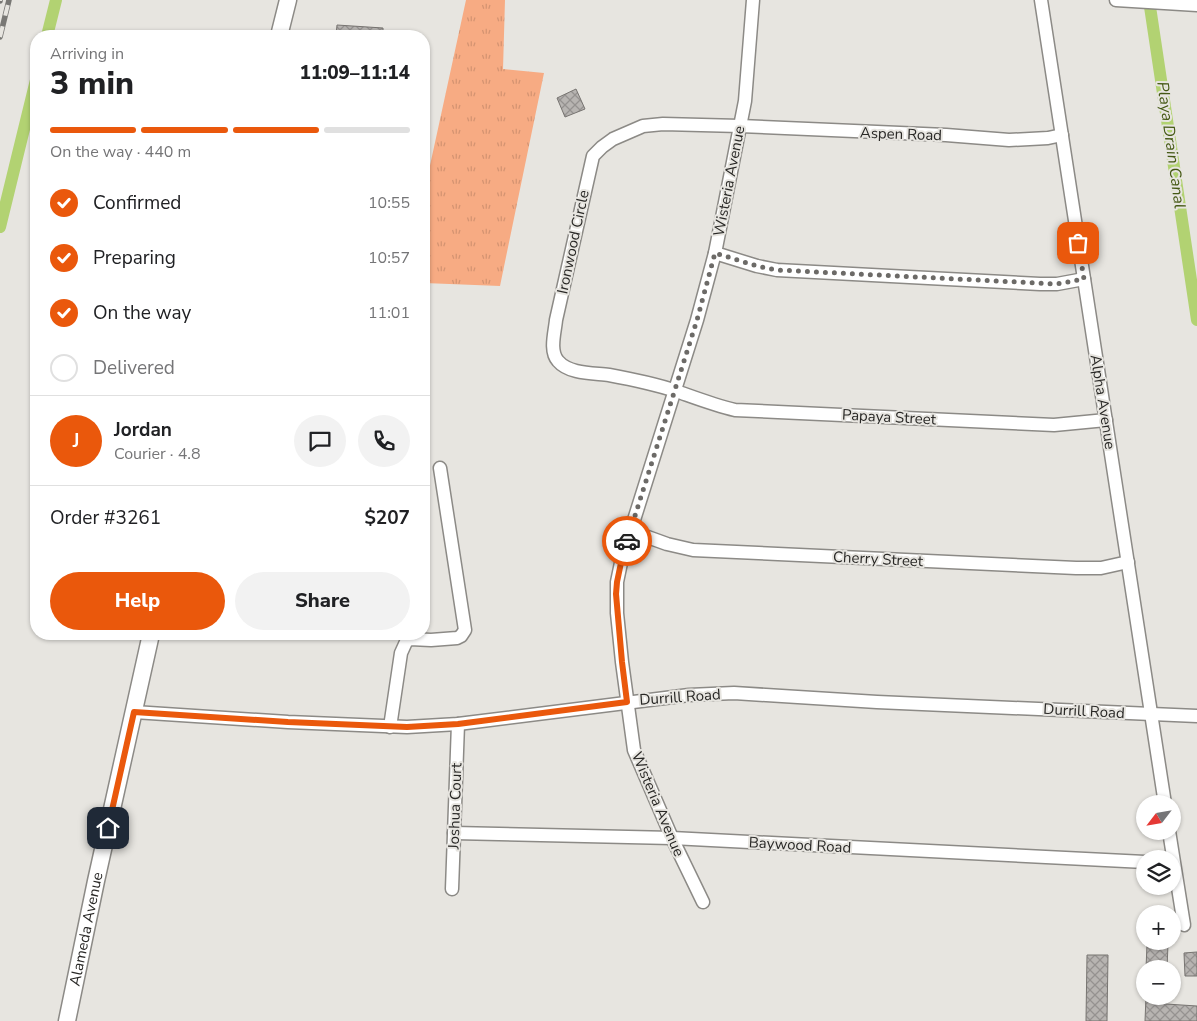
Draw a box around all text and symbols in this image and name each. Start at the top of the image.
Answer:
text: Arriving in [50,43,124,65]
text: 11:09–11:14 [299,60,410,86]
text: 3 min [50,62,134,105]
water label: Playa Drain Canal [1151,80,1191,210]
street label: Aspen Road [860,123,942,145]
street label: Wisteria Avenue [708,124,750,238]
text: On the way · 440 m [50,141,191,163]
street label: Ironwood Circle [552,188,594,296]
icon: check [50,189,78,217]
text: Confirmed [93,190,181,216]
text: 10:55 [368,192,410,214]
pin [1057,222,1099,264]
icon: bag [1064,229,1092,257]
icon: check [50,244,78,272]
text: Preparing [93,245,176,271]
text: 10:57 [368,247,410,269]
icon: check [50,299,78,327]
text: On the way [93,300,191,326]
text: 11:01 [368,302,410,324]
street label: Alpha Avenue [1086,353,1120,451]
text: Delivered [93,355,175,381]
street label: Papaya Street [842,405,937,429]
button: chat [294,415,346,467]
button: phone [358,415,410,467]
text: Jordan [114,417,172,443]
text: J [73,428,79,454]
text: Courier · 4.8 [114,443,200,465]
text: Order #3261 [50,505,161,531]
text: $207 [364,505,410,531]
courier [602,516,652,566]
icon: car [613,527,641,555]
street label: Cherry Street [832,547,924,571]
button: Help [50,572,225,630]
button: Share [235,572,410,630]
street label: Durrill Road [639,684,721,710]
street label: Durrill Road [1043,699,1125,723]
street label: Wisteria Avenue [627,749,689,859]
street label: Joshua Court [443,762,467,851]
north arrow [1136,795,1181,840]
map controls [1136,795,1181,1005]
pin [87,807,129,849]
icon: home [94,814,122,842]
street label: Baywood Road [748,832,852,858]
button: layers [1136,850,1181,895]
street label: Alameda Avenue [65,870,108,988]
button: + [1136,905,1181,950]
button: − [1136,960,1181,1005]

